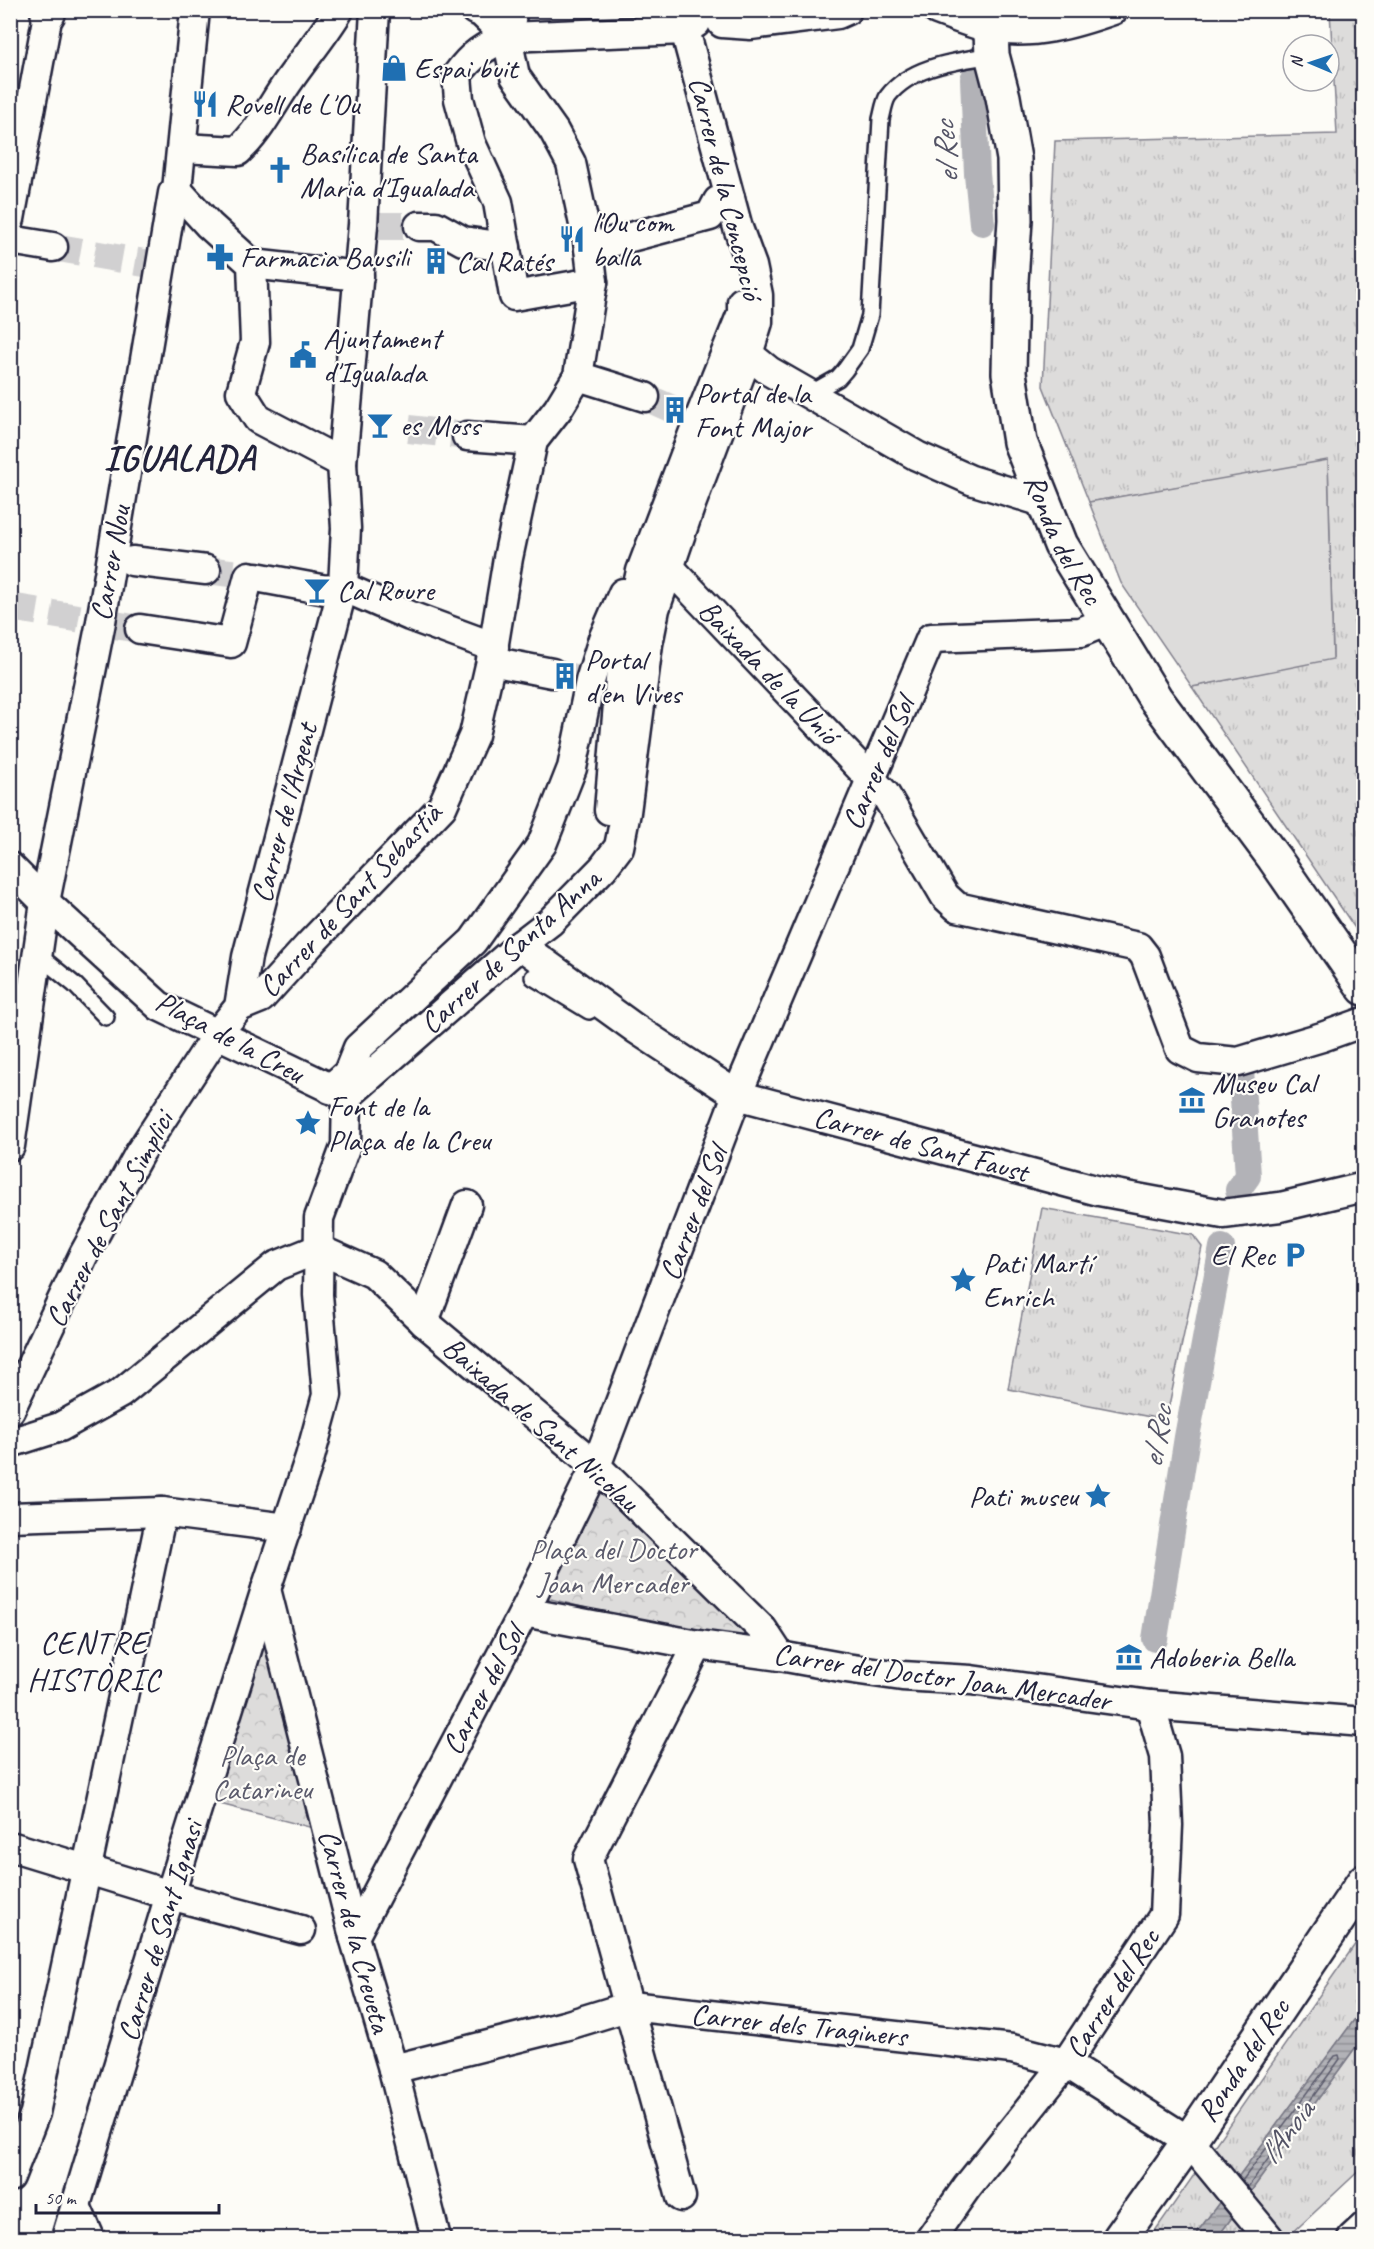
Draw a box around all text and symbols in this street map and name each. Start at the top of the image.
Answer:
north arrow [1281,33,1341,93]
place label: Espai buit [414,49,520,87]
shop icon: Espai buit [379,53,409,83]
text: N [1287,54,1307,68]
street label: Carrer de la Concepció [680,73,773,308]
place label: Rovell de L'Ou [225,85,362,123]
restaurant icon: Rovell de L'Ou [190,89,220,119]
water label: el Rec [923,117,968,186]
place label: Basílica de Santa Maria d'Igualada [300,134,479,206]
church icon: Basílica de Santa Maria d'Igualada [265,155,295,185]
place label: l'Ou com balla [592,203,675,275]
restaurant icon: l'Ou com balla [557,224,587,254]
place label: Farmacia Bausili [240,238,413,276]
pharmacy icon: Farmacia Bausili [205,242,235,272]
place label: Cal Ratés [456,242,555,280]
building icon: Cal Ratés [421,246,451,276]
place label: Ajuntament d'Igualada [323,319,445,391]
public building icon: Ajuntament d'Igualada [288,340,318,370]
place label: Portal de la Font Major [695,374,814,446]
building icon: Portal de la Font Major [660,395,690,425]
place label: es Moss [400,406,483,444]
bar icon: es Moss [365,410,395,440]
district label: IGUALADA [104,435,257,481]
street label: Ronda del Rec [1016,468,1113,613]
street label: Carrer Nou [81,501,139,624]
place label: Cal Roure [337,571,436,609]
bar icon: Cal Roure [302,575,332,605]
street label: Baixada de la Unió [690,592,851,756]
place label: Portal d'en Vives [585,640,684,712]
building icon: Portal d'en Vives [550,661,580,691]
street label: Carrer del Sol [833,686,925,835]
street label: Carrer de l'Argent [242,717,327,907]
street label: Carrer de Sant Sebastià [250,793,451,1005]
street label: Carrer de Santa Anna [412,858,610,1042]
street label: Plaça de la Creu [149,982,312,1093]
place label: Museu Cal Granotes [1212,1064,1320,1136]
museum icon: Museu Cal Granotes [1177,1085,1207,1115]
place label: Font de la Plaça de la Creu [328,1087,493,1159]
street label: Carrer de Sant Faust [810,1097,1035,1192]
street label: Carrer de Sant Simplici [36,1102,183,1333]
place icon: Font de la Plaça de la Creu [293,1108,323,1138]
street label: Carrer del Sol [650,1136,738,1285]
place label: El Rec [1211,1236,1276,1274]
parking icon: El Rec [1280,1240,1310,1270]
place label: Pati Martí Enrich [983,1244,1098,1316]
place icon: Pati Martí Enrich [948,1265,978,1295]
street label: Baixada de Sant Nicolau [435,1328,649,1521]
water label: el Rec [1131,1399,1183,1471]
place label: Pati museu [969,1477,1080,1515]
place icon: Pati museu [1083,1481,1113,1511]
park label: Plaça del Doctor Joan Mercader [529,1530,699,1602]
street label: Carrer del Sol [433,1615,535,1761]
district label: CENTRE HISTÒRIC [27,1622,162,1700]
street label: Carrer del Doctor Joan Mercader [771,1635,1116,1720]
place label: Adoberia Bella [1149,1638,1297,1676]
museum icon: Adoberia Bella [1114,1642,1144,1672]
park label: Plaça de Catarineu [212,1736,314,1808]
street label: Carrer de Sant Ignasi [108,1813,213,2046]
street label: Carrer de la Creueta [310,1825,401,2038]
street label: Carrer del Rec [1056,1920,1168,2065]
street label: Ronda del Rec [1188,1990,1299,2129]
street label: Carrer dels Traginers [689,1995,911,2055]
water label: l'Anoia [1249,2089,1326,2173]
scale bar [36,2177,219,2215]
text: 50 m [45,2187,78,2209]

